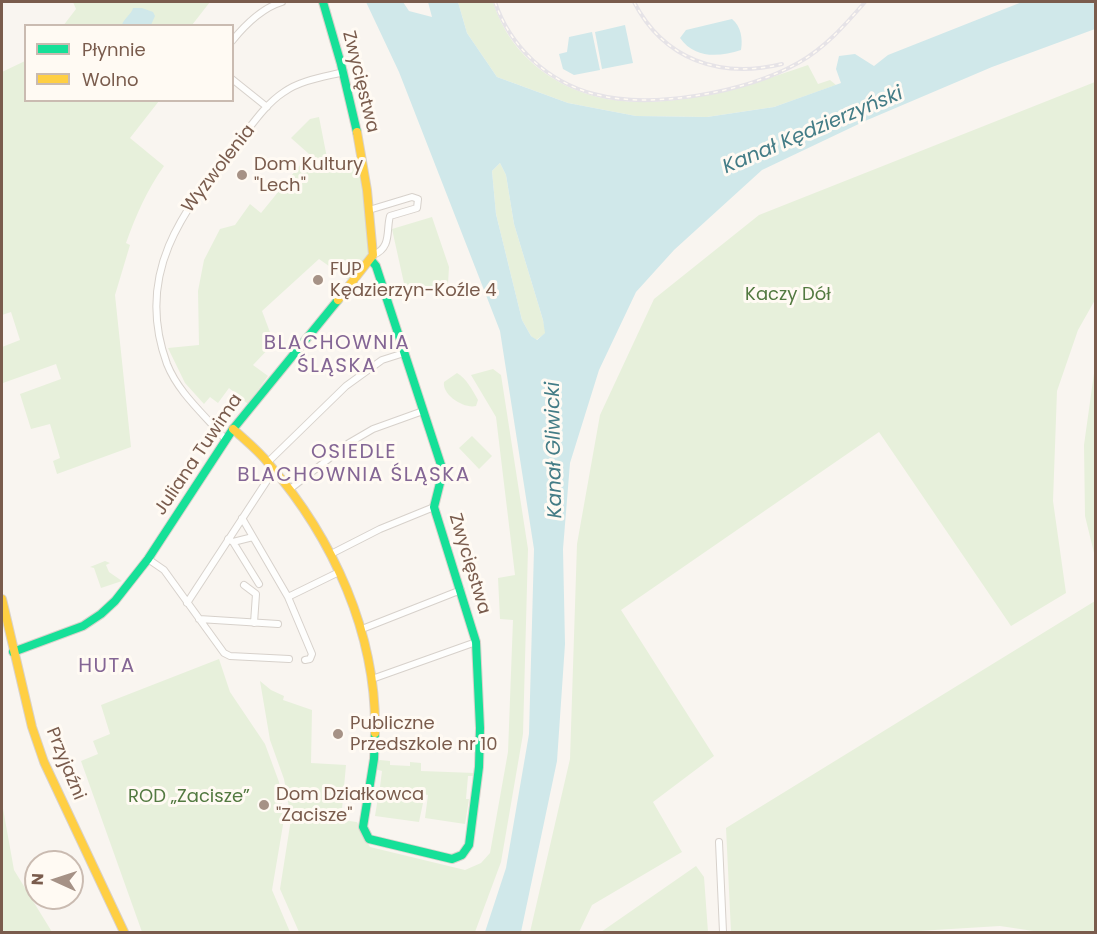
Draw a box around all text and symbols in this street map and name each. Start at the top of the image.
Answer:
legend [24,24,234,102]
street label: Zwycięstwa [337,29,383,135]
text: Płynnie [82,37,146,62]
text: Wolno [82,67,139,92]
water label: Kanał Kędzierzyński [719,82,907,180]
street label: Wyzwolenia [178,121,260,217]
place label: Dom Kultury "Lech" [254,154,363,196]
marker: Dom Kultury "Lech" [235,168,249,182]
place label: FUP Kędzierzyn-Koźle 4 [330,259,497,302]
marker: FUP Kędzierzyn-Koźle 4 [311,273,325,287]
park label: Kaczy Dół [745,284,831,306]
district label: BLACHOWNIA ŚLĄSKA [264,332,410,379]
water label: Kanał Gliwicki [542,381,568,519]
street label: Juliana Tuwima [150,390,248,520]
district label: OSIEDLE BLACHOWNIA ŚLĄSKA [237,441,471,488]
street label: Zwycięstwa [443,511,495,617]
district label: HUTA [78,655,136,679]
place label: Publiczne Przedszkole nr 10 [350,713,498,756]
street label: Przyjaźni [41,725,89,803]
marker: Publiczne Przedszkole nr 10 [331,727,345,741]
place label: Dom Działkowca "Zacisze" [276,784,424,826]
park label: ROD „Zacisze” [128,786,250,808]
marker: Dom Działkowca "Zacisze" [257,798,271,812]
north arrow [24,850,84,910]
text: N [26,873,49,886]

